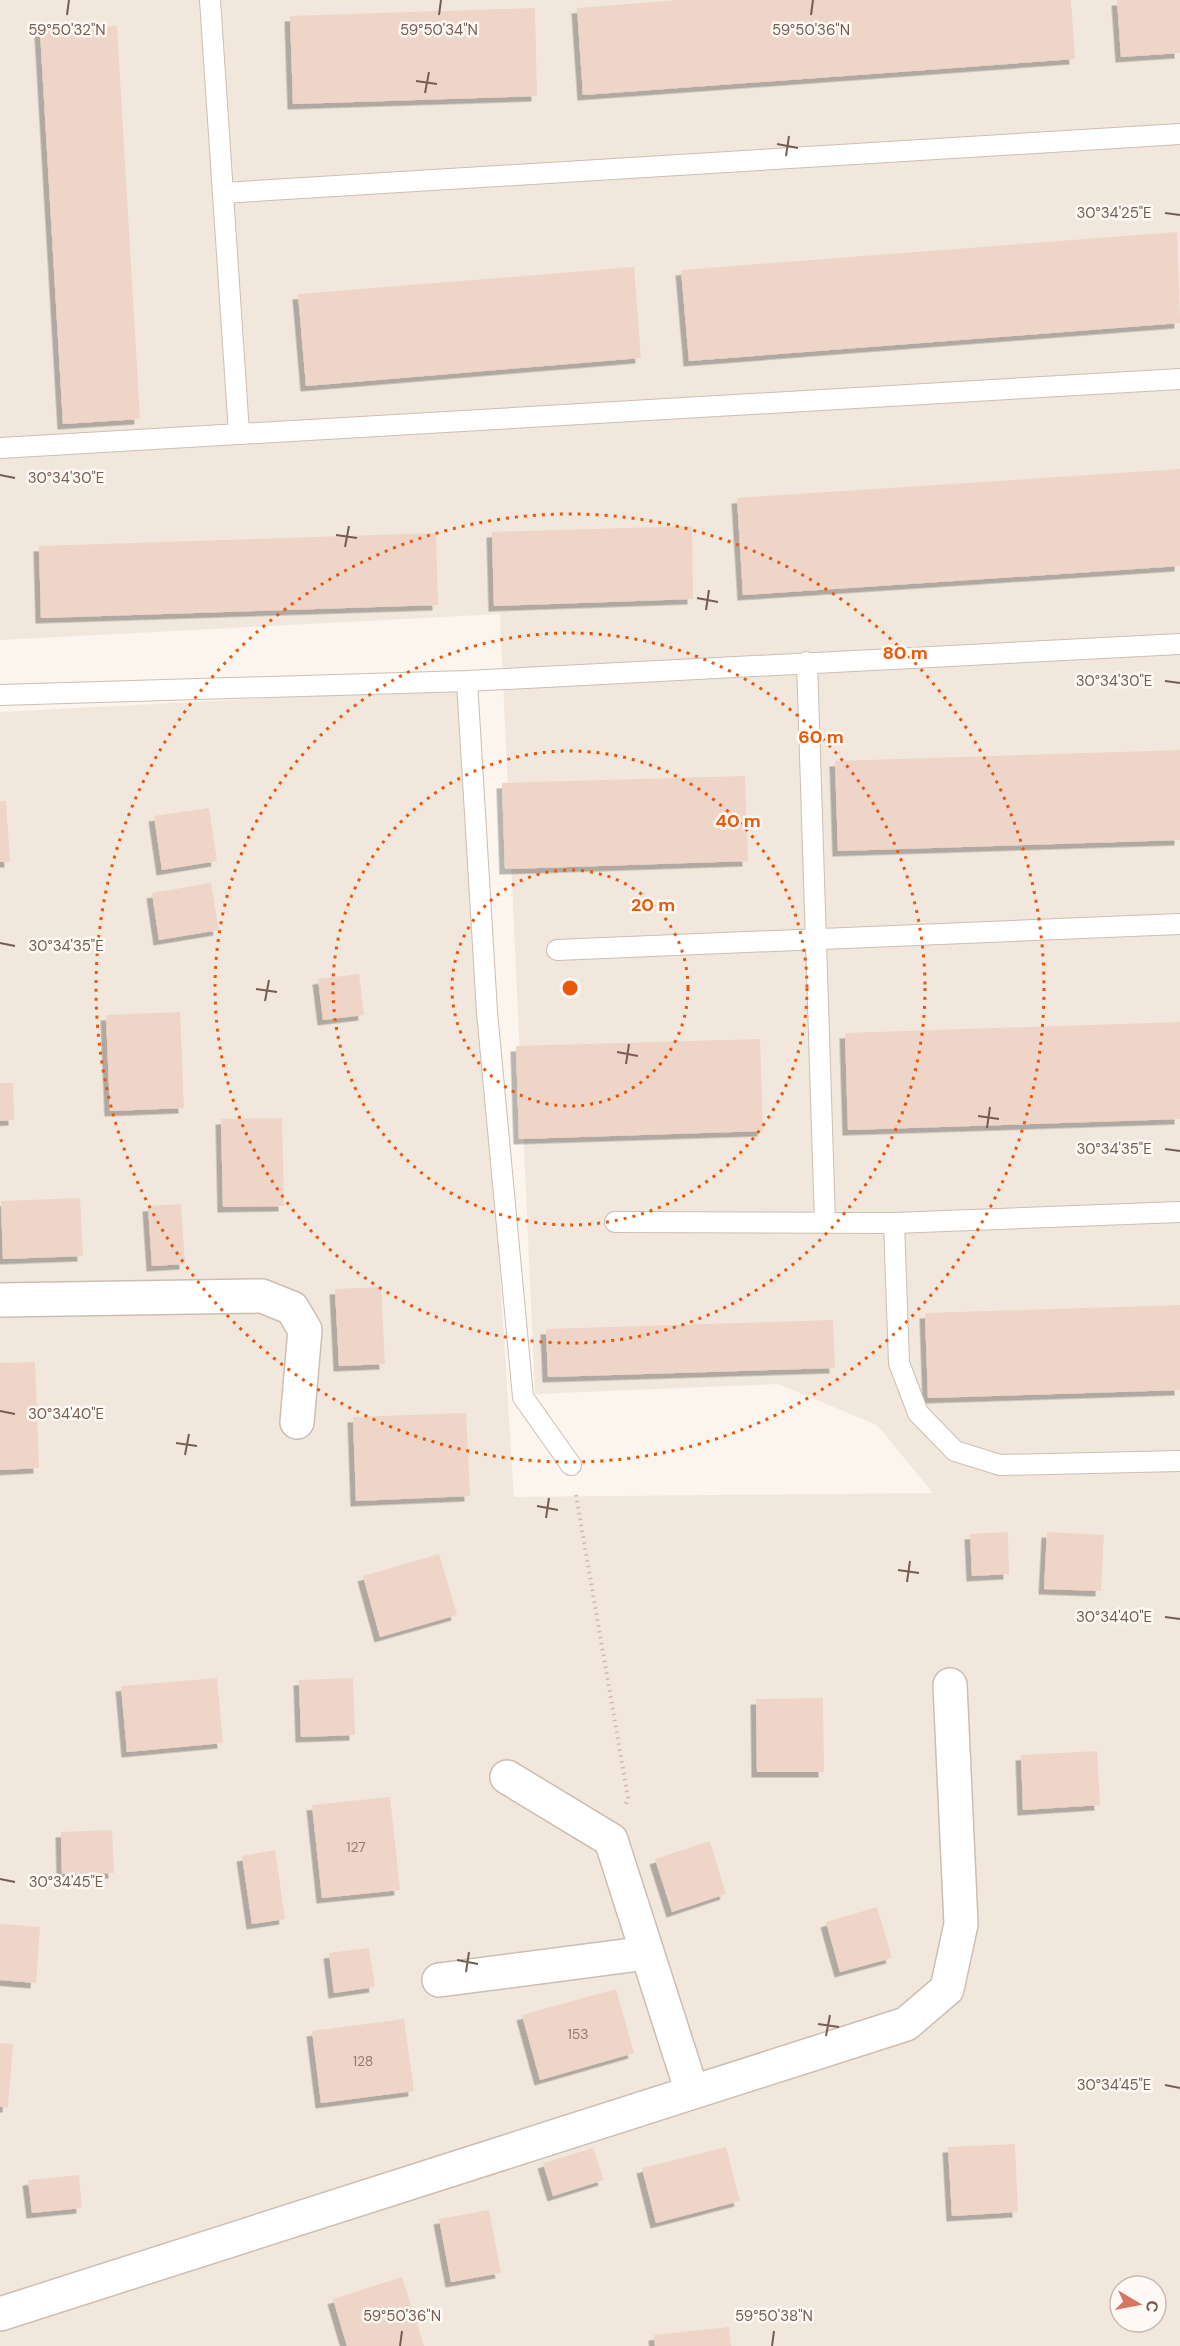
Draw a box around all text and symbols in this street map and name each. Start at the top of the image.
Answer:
text: 59°50'32"N [28,20,106,40]
text: 59°50'34"N [400,20,478,40]
text: 59°50'36"N [772,20,850,40]
text: 30°34'25"E [1076,203,1152,223]
text: 30°34'30"E [28,468,104,488]
text: 80 m [882,641,928,665]
text: 30°34'30"E [1076,671,1152,691]
text: 60 m [798,725,844,749]
text: 40 m [715,809,761,833]
text: 20 m [631,893,675,917]
text: 30°34'35"E [28,936,104,956]
centre of rings [560,978,580,998]
text: 30°34'35"E [1076,1139,1152,1159]
text: 30°34'40"E [28,1404,104,1424]
text: 30°34'40"E [1076,1607,1152,1627]
house number: 127 [346,1838,366,1856]
text: 30°34'45"E [29,1872,103,1892]
house number: 153 [567,2025,589,2043]
house number: 128 [353,2052,373,2070]
text: 30°34'45"E [1077,2075,1151,2095]
north arrow [1108,2274,1168,2334]
text: С [1141,2299,1164,2314]
text: 59°50'36"N [363,2306,441,2326]
text: 59°50'38"N [735,2306,813,2326]

